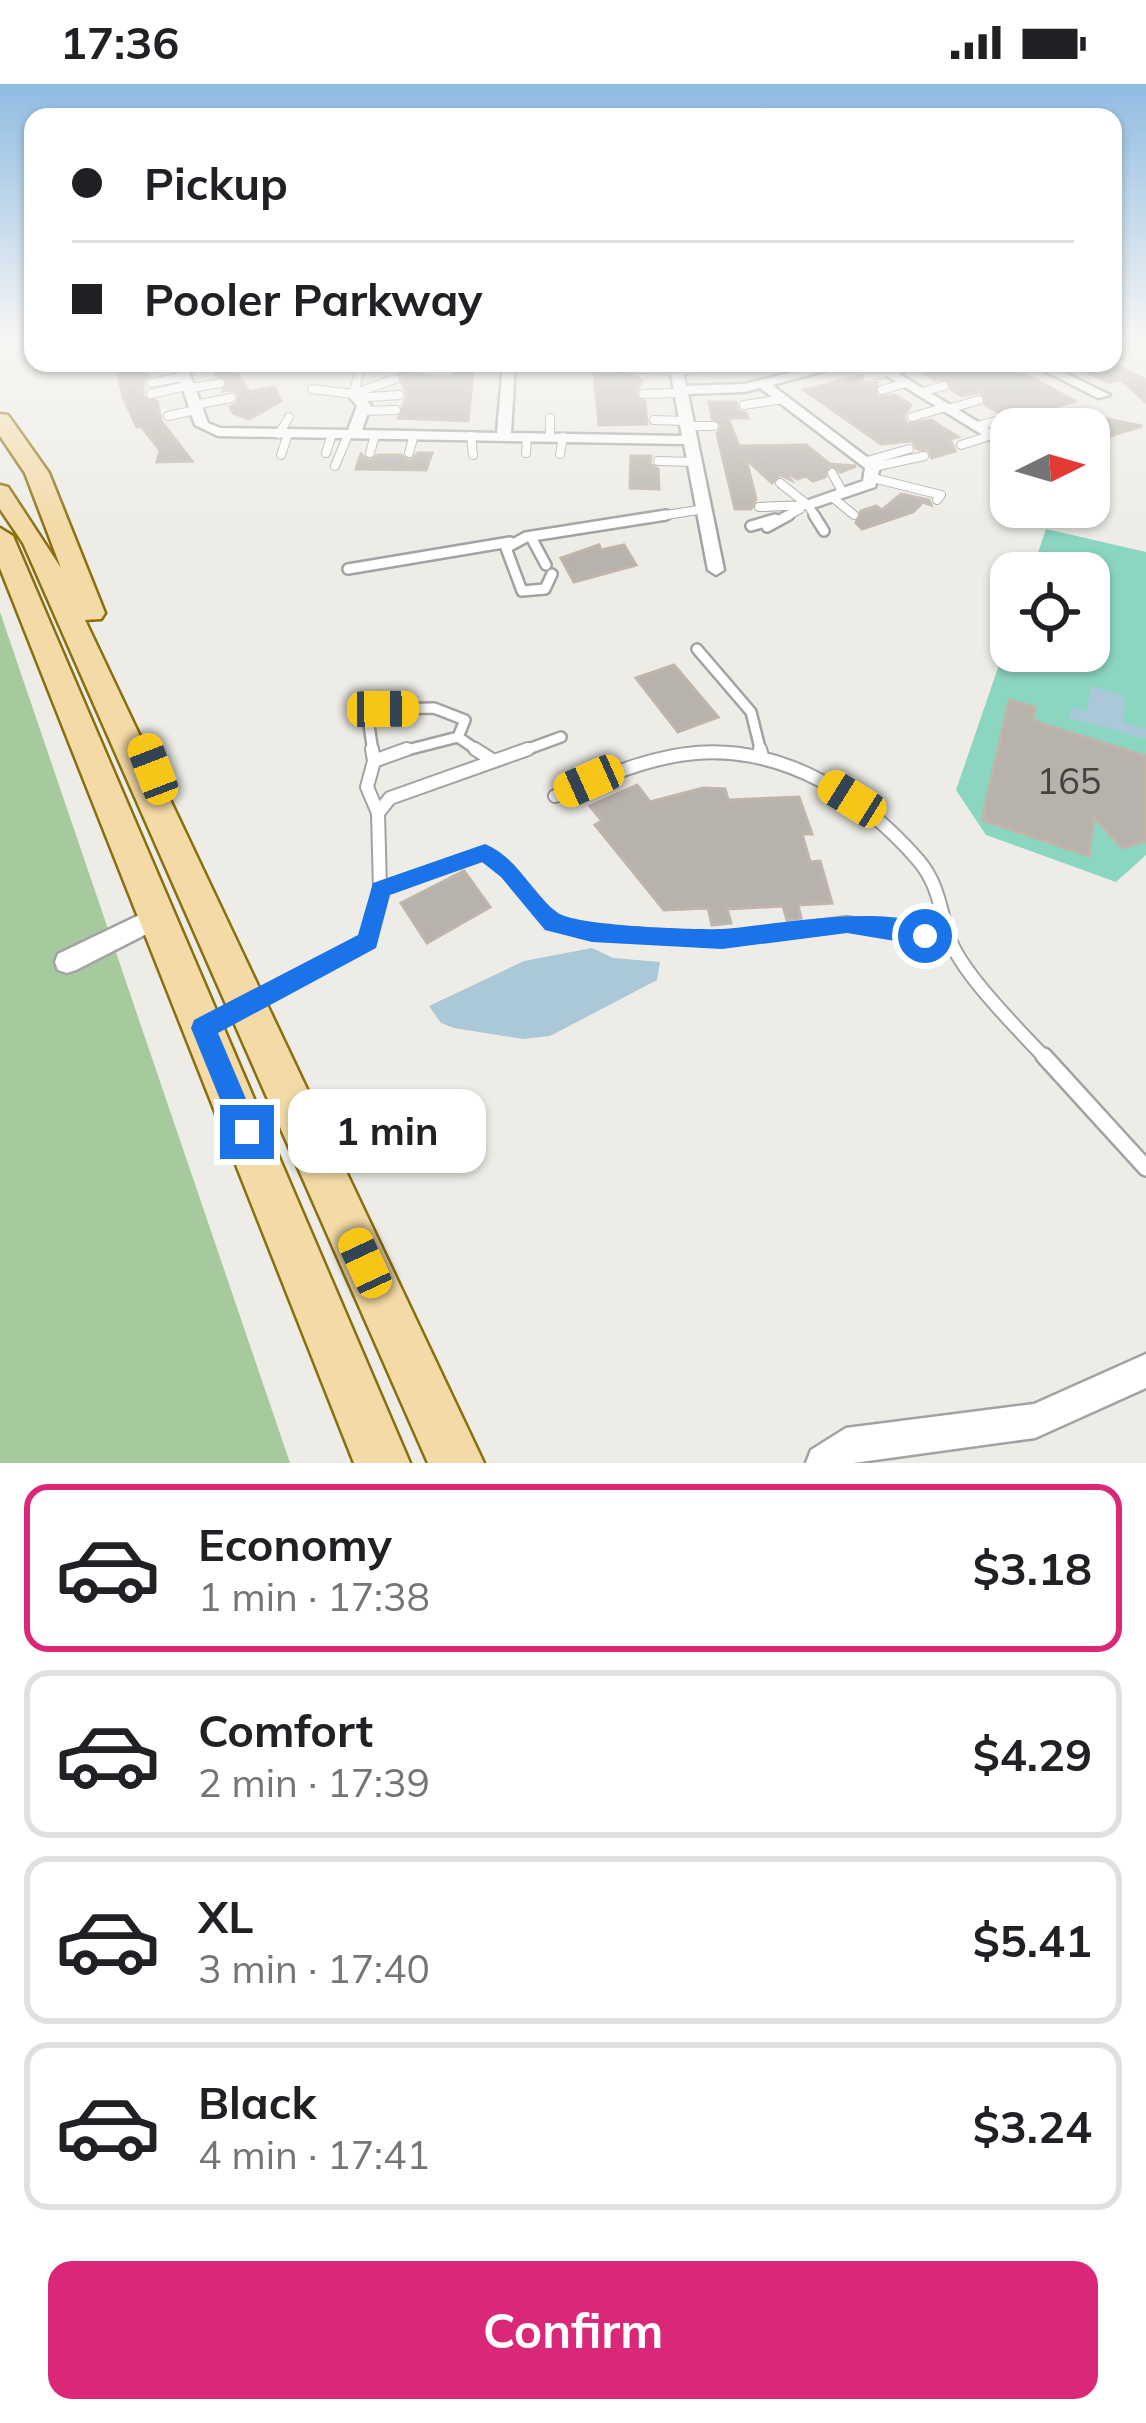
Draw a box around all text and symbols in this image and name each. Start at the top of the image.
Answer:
text: 17:36 [60,14,179,70]
text: Pickup [144,155,288,211]
text: Pooler Parkway [144,271,483,327]
north arrow [990,408,1110,528]
map controls [990,408,1110,672]
button: locate [990,552,1110,672]
car [347,690,419,728]
car [123,729,183,809]
car [549,750,629,812]
house number: 165 [1037,758,1101,803]
car [812,765,892,833]
route start [898,909,952,963]
callout: 1 min [289,1090,487,1174]
route end [220,1105,274,1159]
text: 1 min [336,1106,438,1155]
car [333,1223,397,1303]
icon: car [54,1514,162,1622]
text: Economy [198,1516,392,1572]
text: $3.18 [973,1540,1092,1596]
text: 1 min · 17:38 [198,1572,430,1621]
icon: car [54,1700,162,1808]
text: Comfort [198,1702,373,1758]
text: $4.29 [973,1726,1092,1782]
text: 2 min · 17:39 [198,1758,430,1807]
icon: car [54,1886,162,1994]
text: XL [198,1888,253,1944]
text: $5.41 [973,1912,1092,1968]
text: 3 min · 17:40 [198,1944,430,1993]
icon: car [54,2072,162,2180]
text: Black [198,2074,316,2130]
text: $3.24 [973,2098,1092,2154]
text: 4 min · 17:41 [198,2130,430,2179]
button: Confirm [48,2261,1098,2399]

